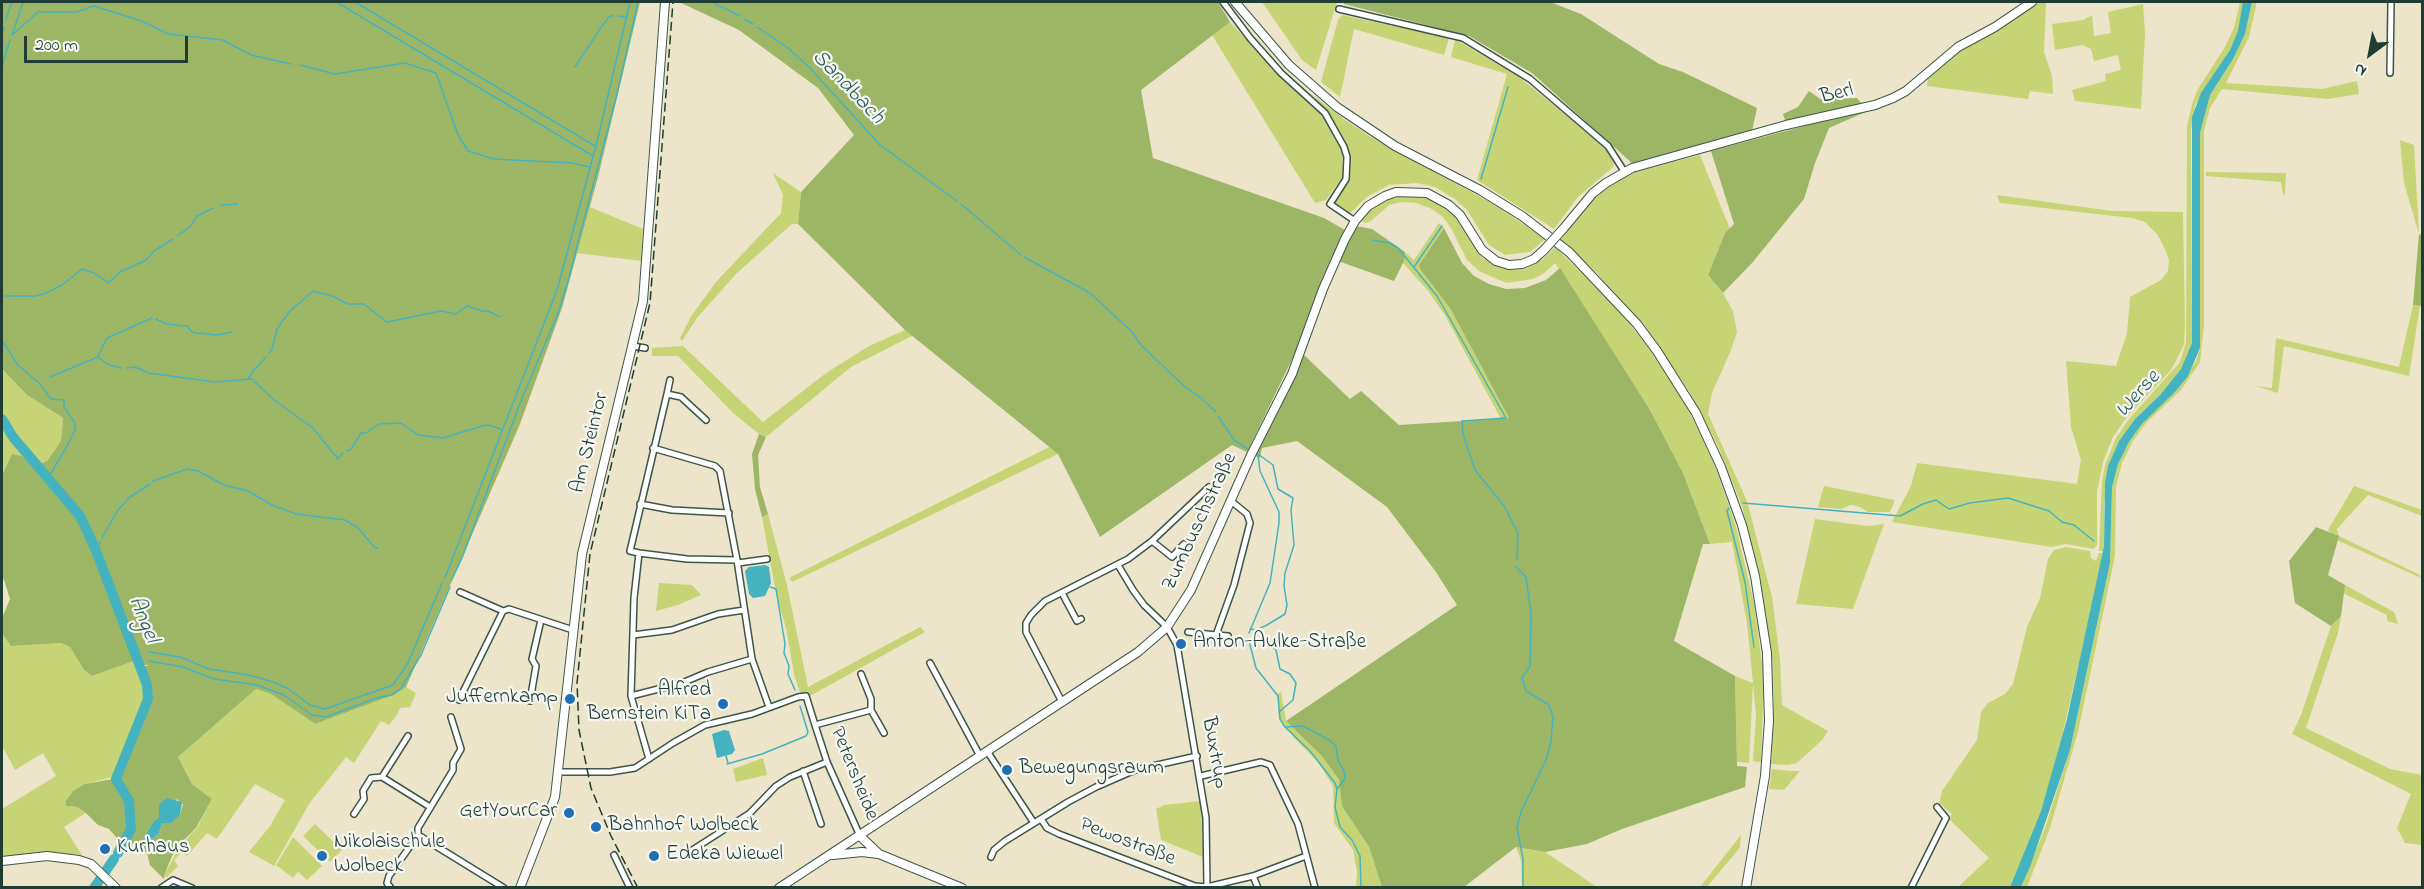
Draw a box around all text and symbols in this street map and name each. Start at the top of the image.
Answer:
scale bar [27,24,190,62]
north arrow [2340,24,2400,84]
text: 200 m [35,33,78,59]
water label: Sandbach [805,45,889,131]
text: N [2350,56,2371,82]
street label: Berl [1818,79,1856,111]
water label: Werse [2111,366,2167,424]
street label: Am Steintor [566,390,616,496]
street label: Zumbuschstraße [1158,449,1244,595]
water label: Angel [121,593,163,647]
place label: Anton-Aulke-Straße [1193,631,1366,657]
marker: Anton-Aulke-Straße [1174,637,1188,651]
place label: Alfred Bernstein KiTa [587,679,711,729]
place label: Juffernkamp [446,686,558,712]
marker: Juffernkamp [563,692,577,706]
marker: Alfred Bernstein KiTa [716,697,730,711]
street label: Buxtrup [1194,715,1232,791]
street label: Petersheide [823,724,883,824]
place label: Bewegungsraum [1019,757,1164,783]
marker: Bewegungsraum [1000,763,1014,777]
place label: GetYourCar [460,800,557,826]
marker: GetYourCar [562,806,576,820]
street label: Pewostraße [1075,813,1179,873]
place label: Bahnhof Wolbeck [608,814,759,840]
marker: Bahnhof Wolbeck [589,820,603,834]
place label: Nikolaischule Wolbeck [334,831,445,881]
place label: Kurhaus [117,836,190,862]
marker: Kurhaus [98,842,112,856]
place label: Edeka Wiewel [666,843,783,869]
marker: Nikolaischule Wolbeck [315,849,329,863]
marker: Edeka Wiewel [647,849,661,863]

